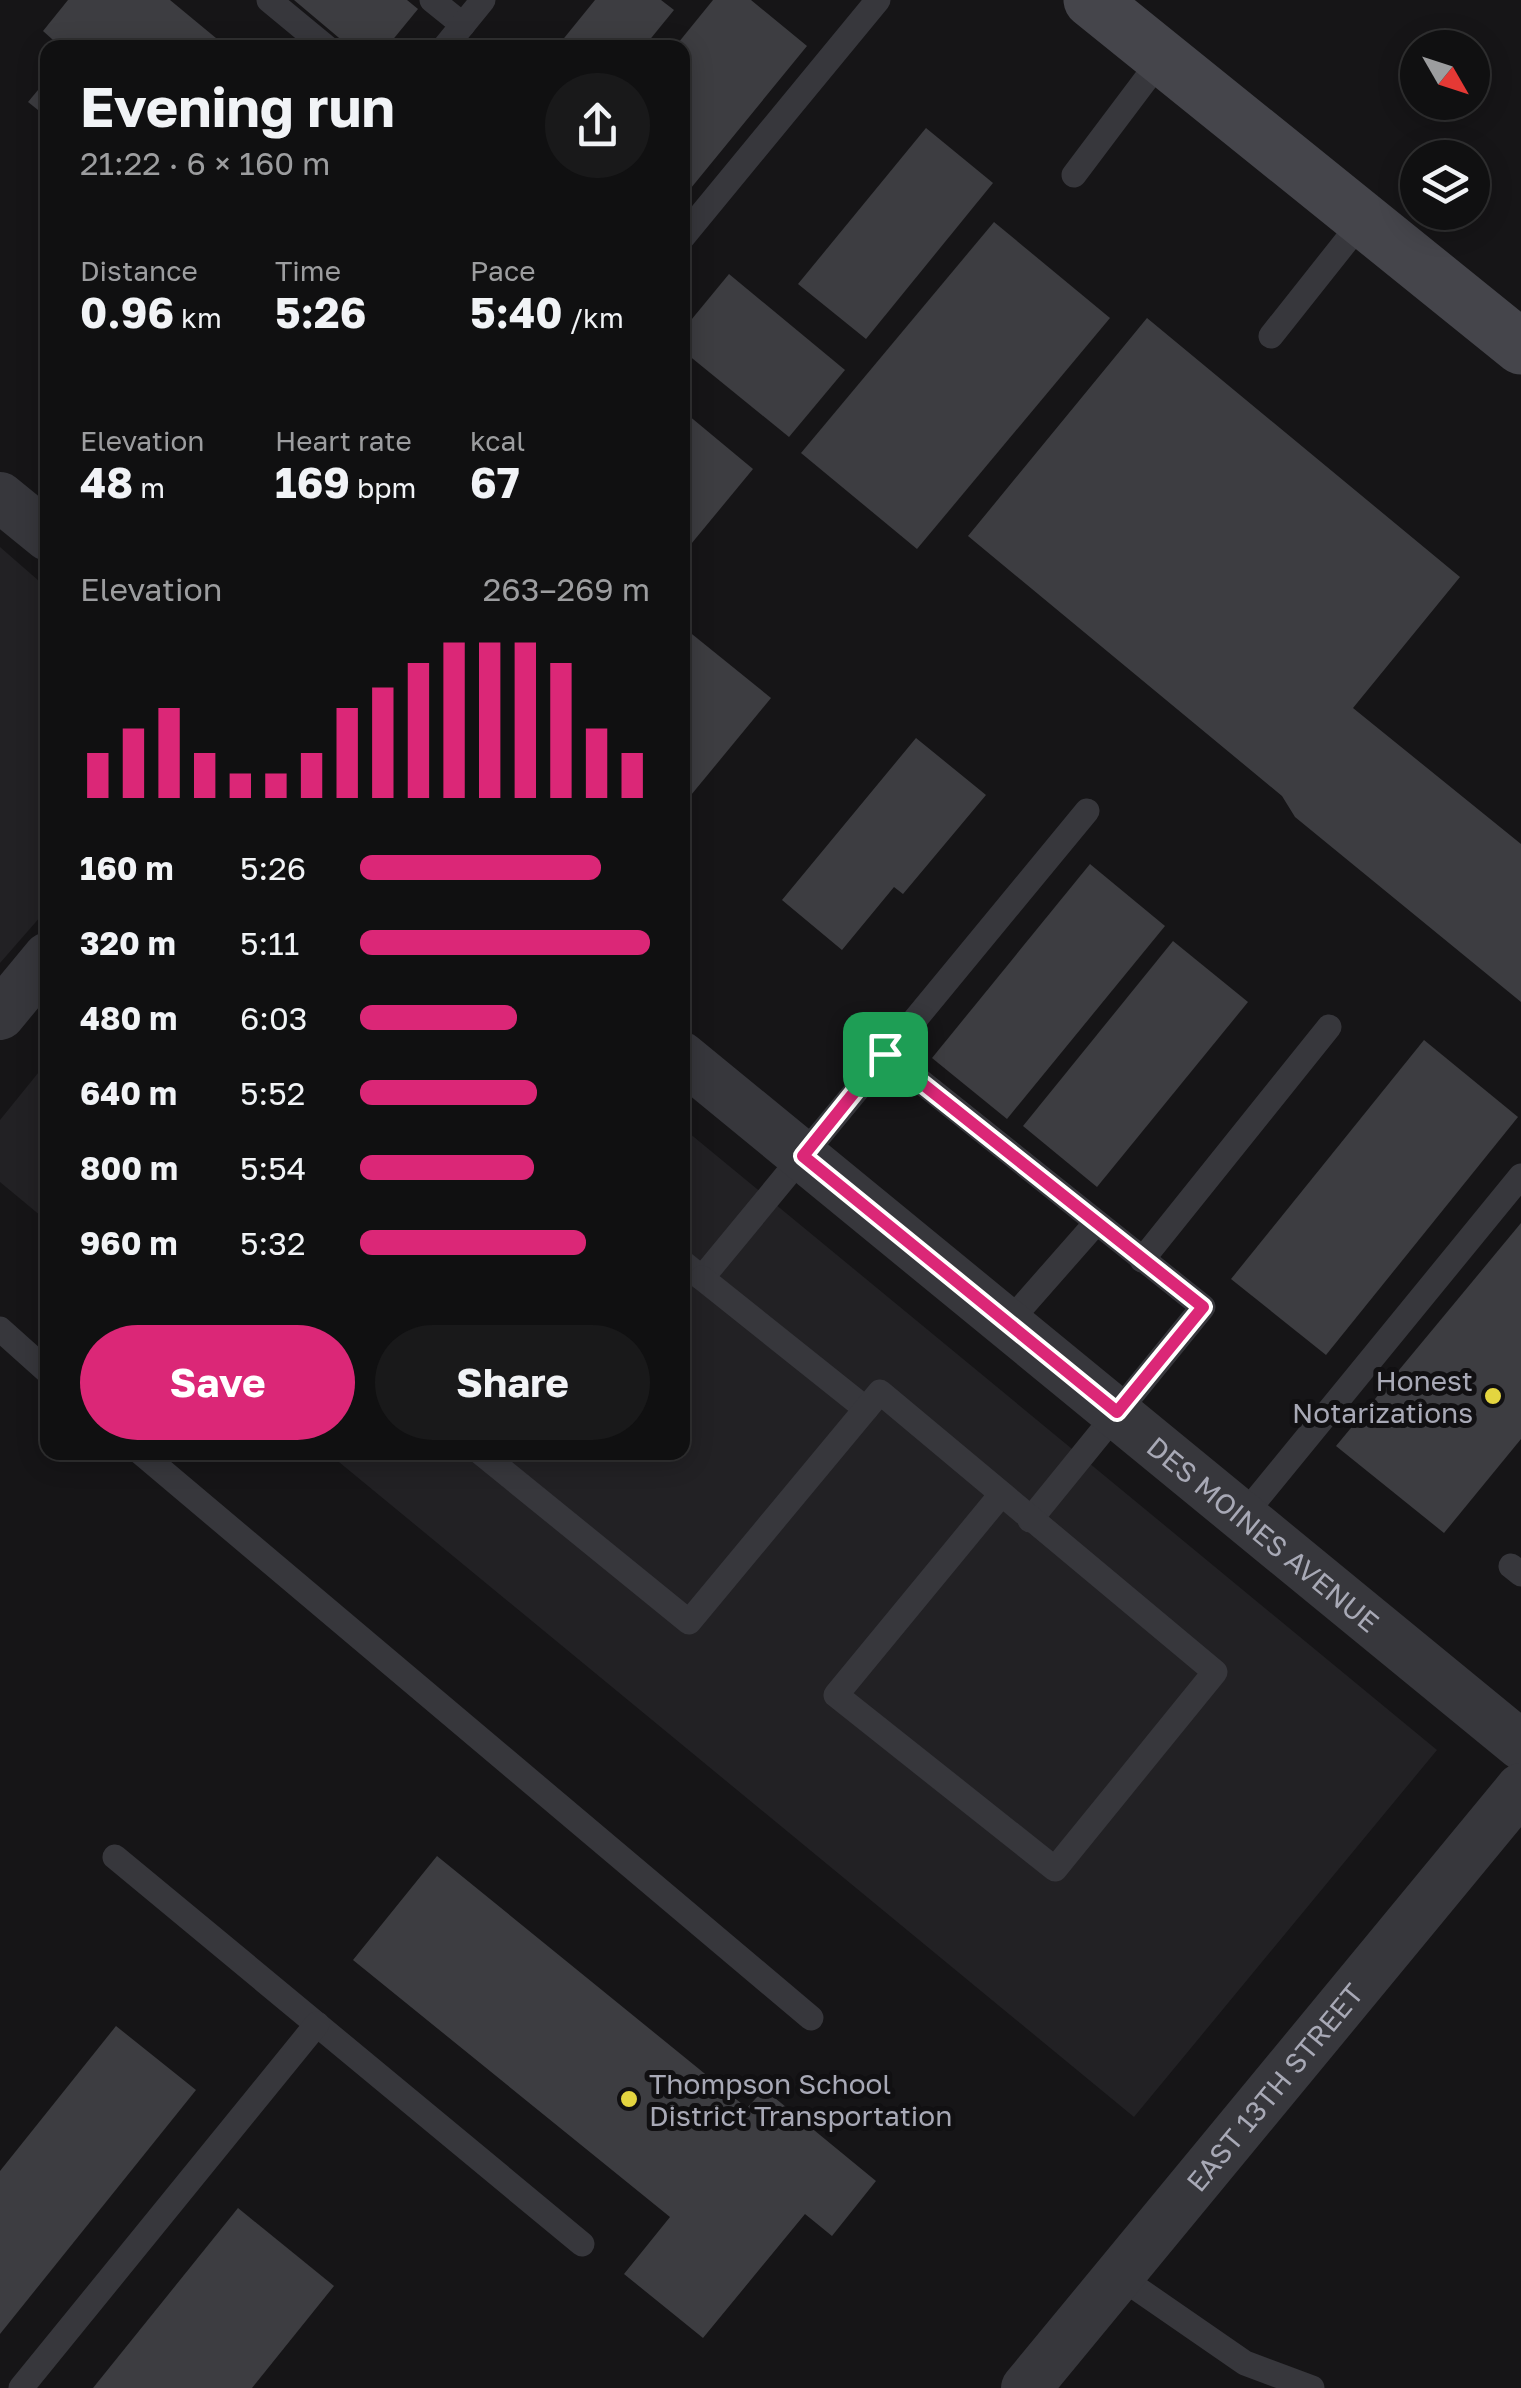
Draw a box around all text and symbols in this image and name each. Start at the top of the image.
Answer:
north arrow [1400,30,1490,120]
map controls [1400,30,1490,230]
text: Evening run [80,73,395,139]
button: share [545,73,650,178]
button: layers [1400,140,1490,230]
text: 21:22 · 6 × 160 m [80,144,330,182]
text: Distance [80,254,198,287]
text: Time [275,254,341,287]
text: Pace [470,254,535,287]
text: 0.96 [80,287,174,337]
text: 5:26 [275,287,366,337]
text: 5:40 [470,287,563,337]
text: km [174,301,222,334]
text: /km [563,301,624,334]
text: Elevation [80,424,205,457]
text: Heart rate [275,424,412,457]
text: kcal [470,424,525,457]
text: 48 [80,457,133,507]
text: 169 [275,457,350,507]
text: 67 [470,457,520,507]
text: m [133,471,165,504]
text: bpm [350,471,416,504]
text: Elevation [80,570,222,608]
text: 263–269 m [483,570,650,608]
text: 160 m [80,849,174,887]
text: 5:26 [240,849,306,887]
text: 320 m [80,924,176,962]
text: 5:11 [240,924,299,962]
text: 480 m [80,999,177,1037]
text: 6:03 [240,999,308,1037]
pin [843,1012,928,1097]
icon: arrive [858,1027,913,1082]
text: 640 m [80,1074,177,1112]
text: 5:52 [240,1074,305,1112]
text: 800 m [80,1149,178,1187]
text: 5:54 [240,1149,306,1187]
text: 960 m [80,1224,177,1262]
text: 5:32 [240,1224,305,1262]
button: Save [80,1325,355,1440]
button: Share [375,1325,650,1440]
place label: Honest Notarizations [1292,1364,1473,1429]
marker: Honest Notarizations [1482,1385,1504,1407]
street label: DES MOINES AVENUE [1141,1429,1386,1638]
street label: EAST 13TH STREET [1179,1977,1369,2198]
place label: Thompson School District Transportation [649,2067,952,2132]
marker: Thompson School District Transportation [618,2088,640,2110]

